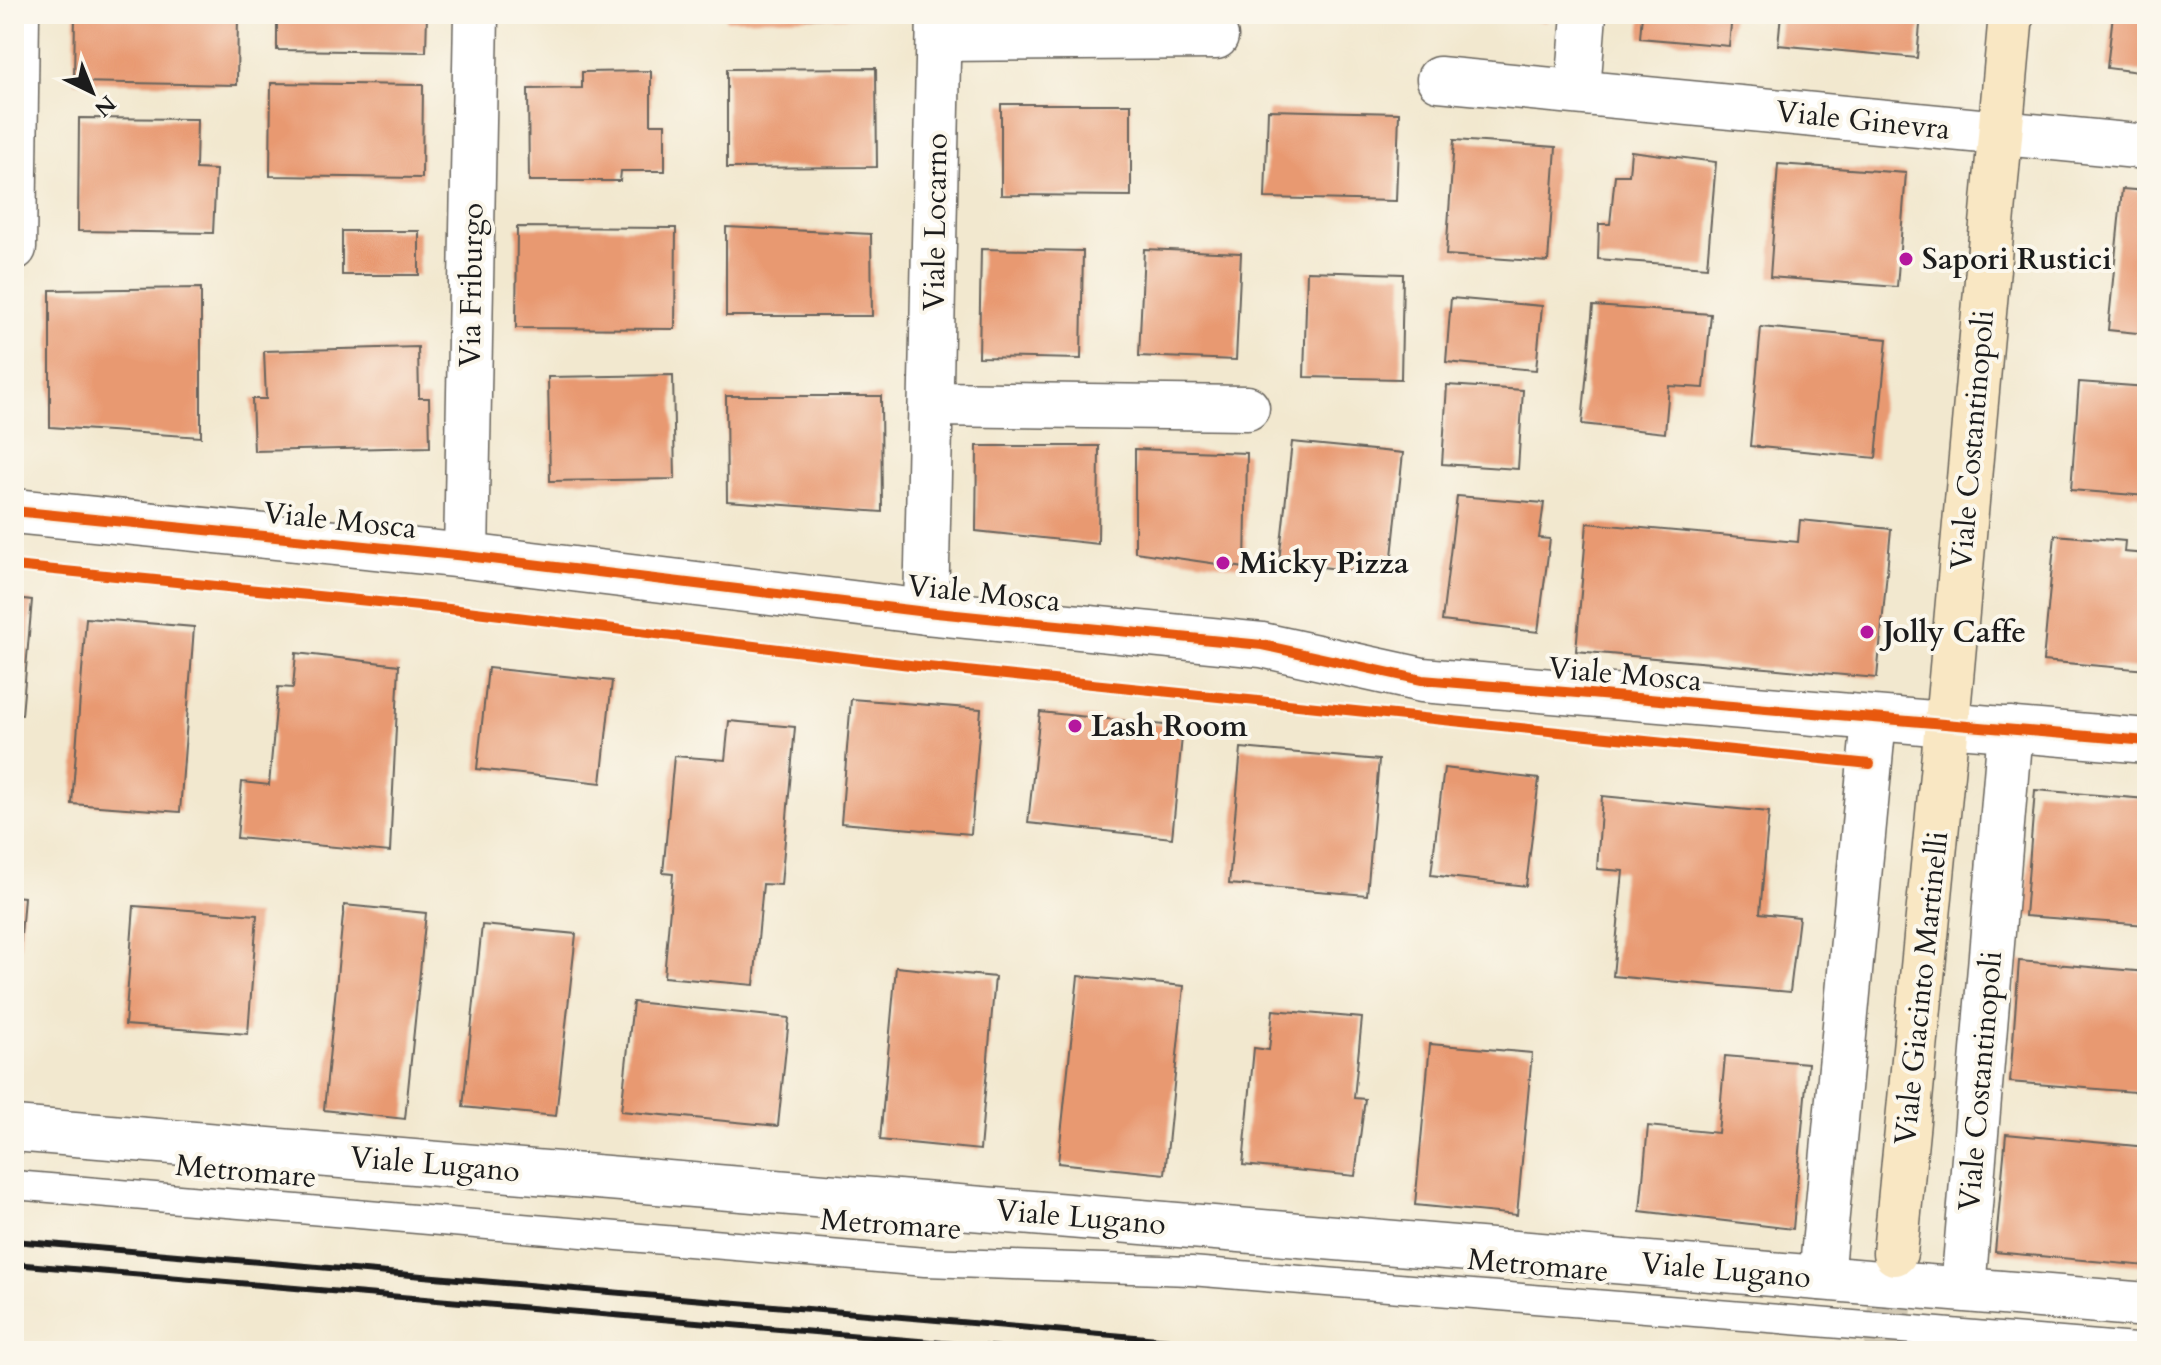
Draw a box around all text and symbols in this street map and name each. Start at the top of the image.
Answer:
north arrow [52,52,132,132]
text: N [88,88,122,123]
street label: Viale Ginevra [1774,91,1952,150]
street label: Viale Locarno [913,133,958,311]
street label: Via Friburgo [450,202,493,368]
place label: Sapori Rustici [1922,239,2112,280]
marker: Sapori Rustici [1897,250,1915,268]
street label: Viale Costantinopoli [1941,308,2004,572]
street label: Viale Mosca [261,492,419,549]
place label: Micky Pizza [1239,543,1409,584]
marker: Micky Pizza [1214,554,1232,572]
street label: Viale Mosca [905,565,1063,622]
place label: Jolly Caffe [1879,612,2026,653]
marker: Jolly Caffe [1858,623,1876,641]
street label: Viale Mosca [1547,647,1703,702]
place label: Lash Room [1091,706,1248,747]
marker: Lash Room [1066,717,1084,735]
street label: Viale Giacinto Martinelli [1885,829,1958,1147]
street label: Viale Costantinopoli [1949,949,2012,1213]
street label: Viale Lugano [348,1137,522,1192]
street label: Metromare [174,1145,318,1198]
street label: Viale Lugano [994,1190,1168,1245]
street label: Metromare [819,1199,963,1250]
street label: Metromare [1466,1239,1610,1292]
street label: Viale Lugano [1639,1243,1813,1298]

